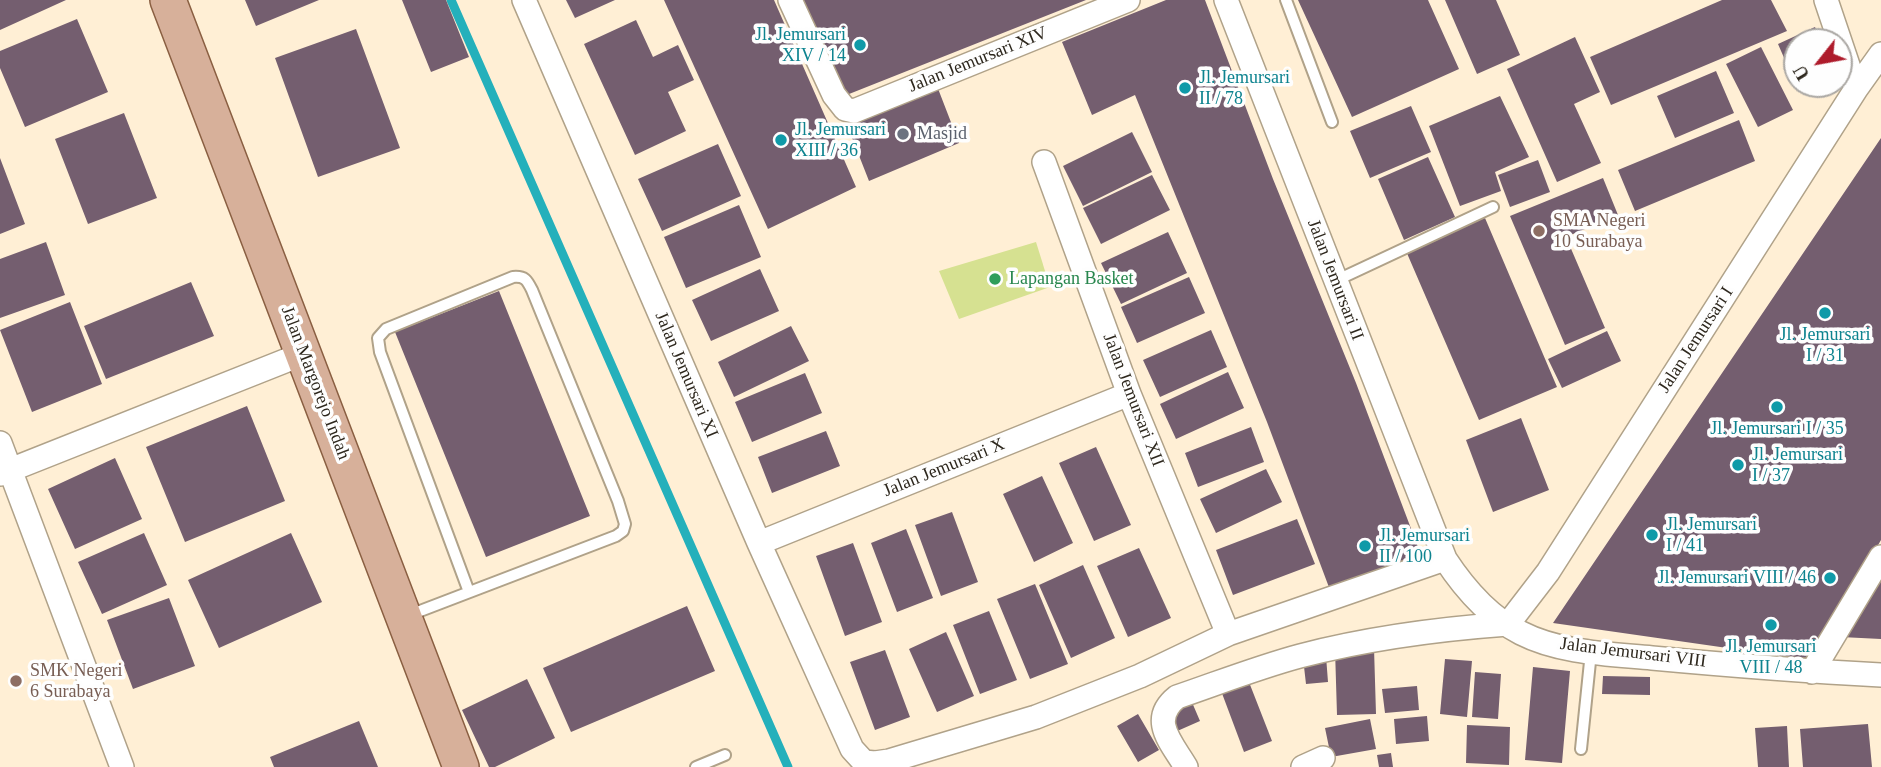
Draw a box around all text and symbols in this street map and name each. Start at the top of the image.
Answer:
street label: Jalan Jemursari XIV [905,22,1051,98]
place label: Jl. Jemursari XIV / 14 [755,24,846,66]
north arrow [1783,28,1853,98]
marker: Jl. Jemursari XIV / 14 [852,37,868,53]
text: U [1789,62,1814,84]
place label: Jl. Jemursari II / 78 [1199,67,1290,110]
marker: Jl. Jemursari II / 78 [1177,80,1193,96]
place label: Jl. Jemursari XIII / 36 [795,119,886,162]
place label: Masjid [917,123,967,145]
marker: Masjid [895,126,911,142]
marker: Jl. Jemursari XIII / 36 [773,132,789,148]
place label: SMA Negeri 10 Surabaya [1553,210,1645,252]
street label: Jalan Jemursari II [1302,216,1368,344]
marker: SMA Negeri 10 Surabaya [1531,223,1547,239]
place label: Lapangan Basket [1009,268,1133,290]
marker: Lapangan Basket [987,271,1003,287]
street label: Jalan Jemursari I [1654,283,1738,397]
street label: Jalan Margorejo Indah [276,303,354,463]
marker: Jl. Jemursari I / 31 [1817,305,1833,321]
street label: Jalan Jemursari XI [650,309,722,441]
place label: Jl. Jemursari I / 31 [1780,324,1870,366]
street label: Jalan Jemursari XII [1098,330,1168,470]
marker: Jl. Jemursari I / 35 [1769,399,1785,415]
place label: Jl. Jemursari I / 35 [1710,418,1844,440]
street label: Jalan Jemursari X [880,434,1008,502]
place label: Jl. Jemursari I / 37 [1752,444,1843,486]
marker: Jl. Jemursari I / 37 [1730,457,1746,473]
place label: Jl. Jemursari I / 41 [1666,514,1757,556]
place label: Jl. Jemursari II / 100 [1379,525,1470,568]
marker: Jl. Jemursari I / 41 [1644,527,1660,543]
marker: Jl. Jemursari II / 100 [1357,538,1373,554]
place label: Jl. Jemursari VIII / 46 [1658,567,1816,589]
marker: Jl. Jemursari VIII / 46 [1822,570,1838,586]
marker: Jl. Jemursari VIII / 48 [1763,617,1779,633]
street label: Jalan Jemursari VIII [1559,633,1707,673]
place label: Jl. Jemursari VIII / 48 [1726,636,1816,678]
place label: SMK Negeri 6 Surabaya [30,660,122,702]
marker: SMK Negeri 6 Surabaya [8,673,24,689]

